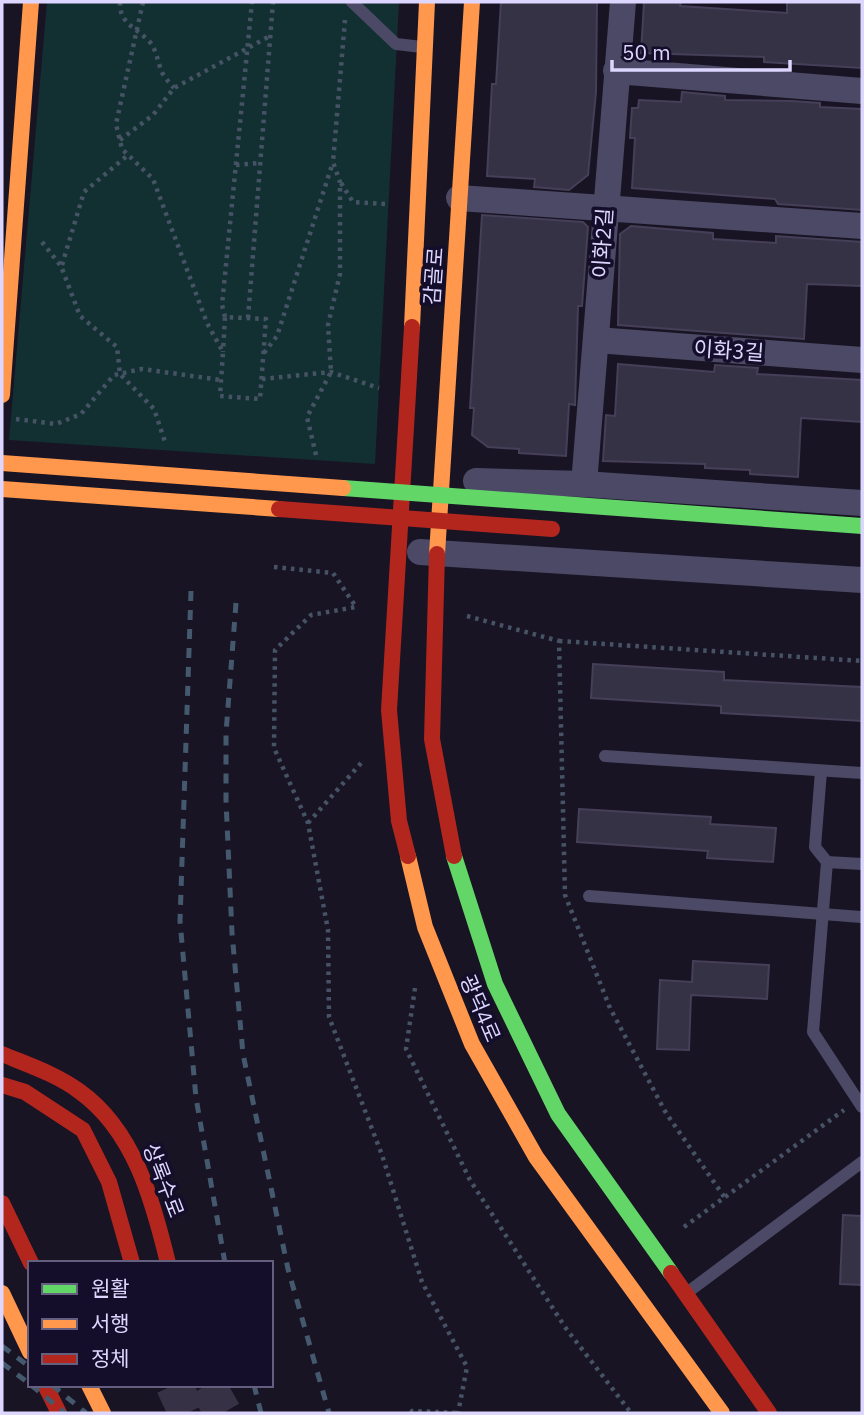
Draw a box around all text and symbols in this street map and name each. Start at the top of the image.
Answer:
scale bar [612,28,790,72]
text: 50 m [622,38,671,66]
street label: 이화2길 [586,207,618,279]
street label: 감골로 [417,246,449,306]
street label: 이화3길 [693,334,765,366]
street label: 광덕4로 [454,970,508,1046]
street label: 상록수로 [137,1139,191,1221]
legend [28,1261,273,1387]
text: 원활 [91,1274,130,1302]
text: 서행 [91,1309,130,1337]
text: 정체 [91,1344,130,1372]

